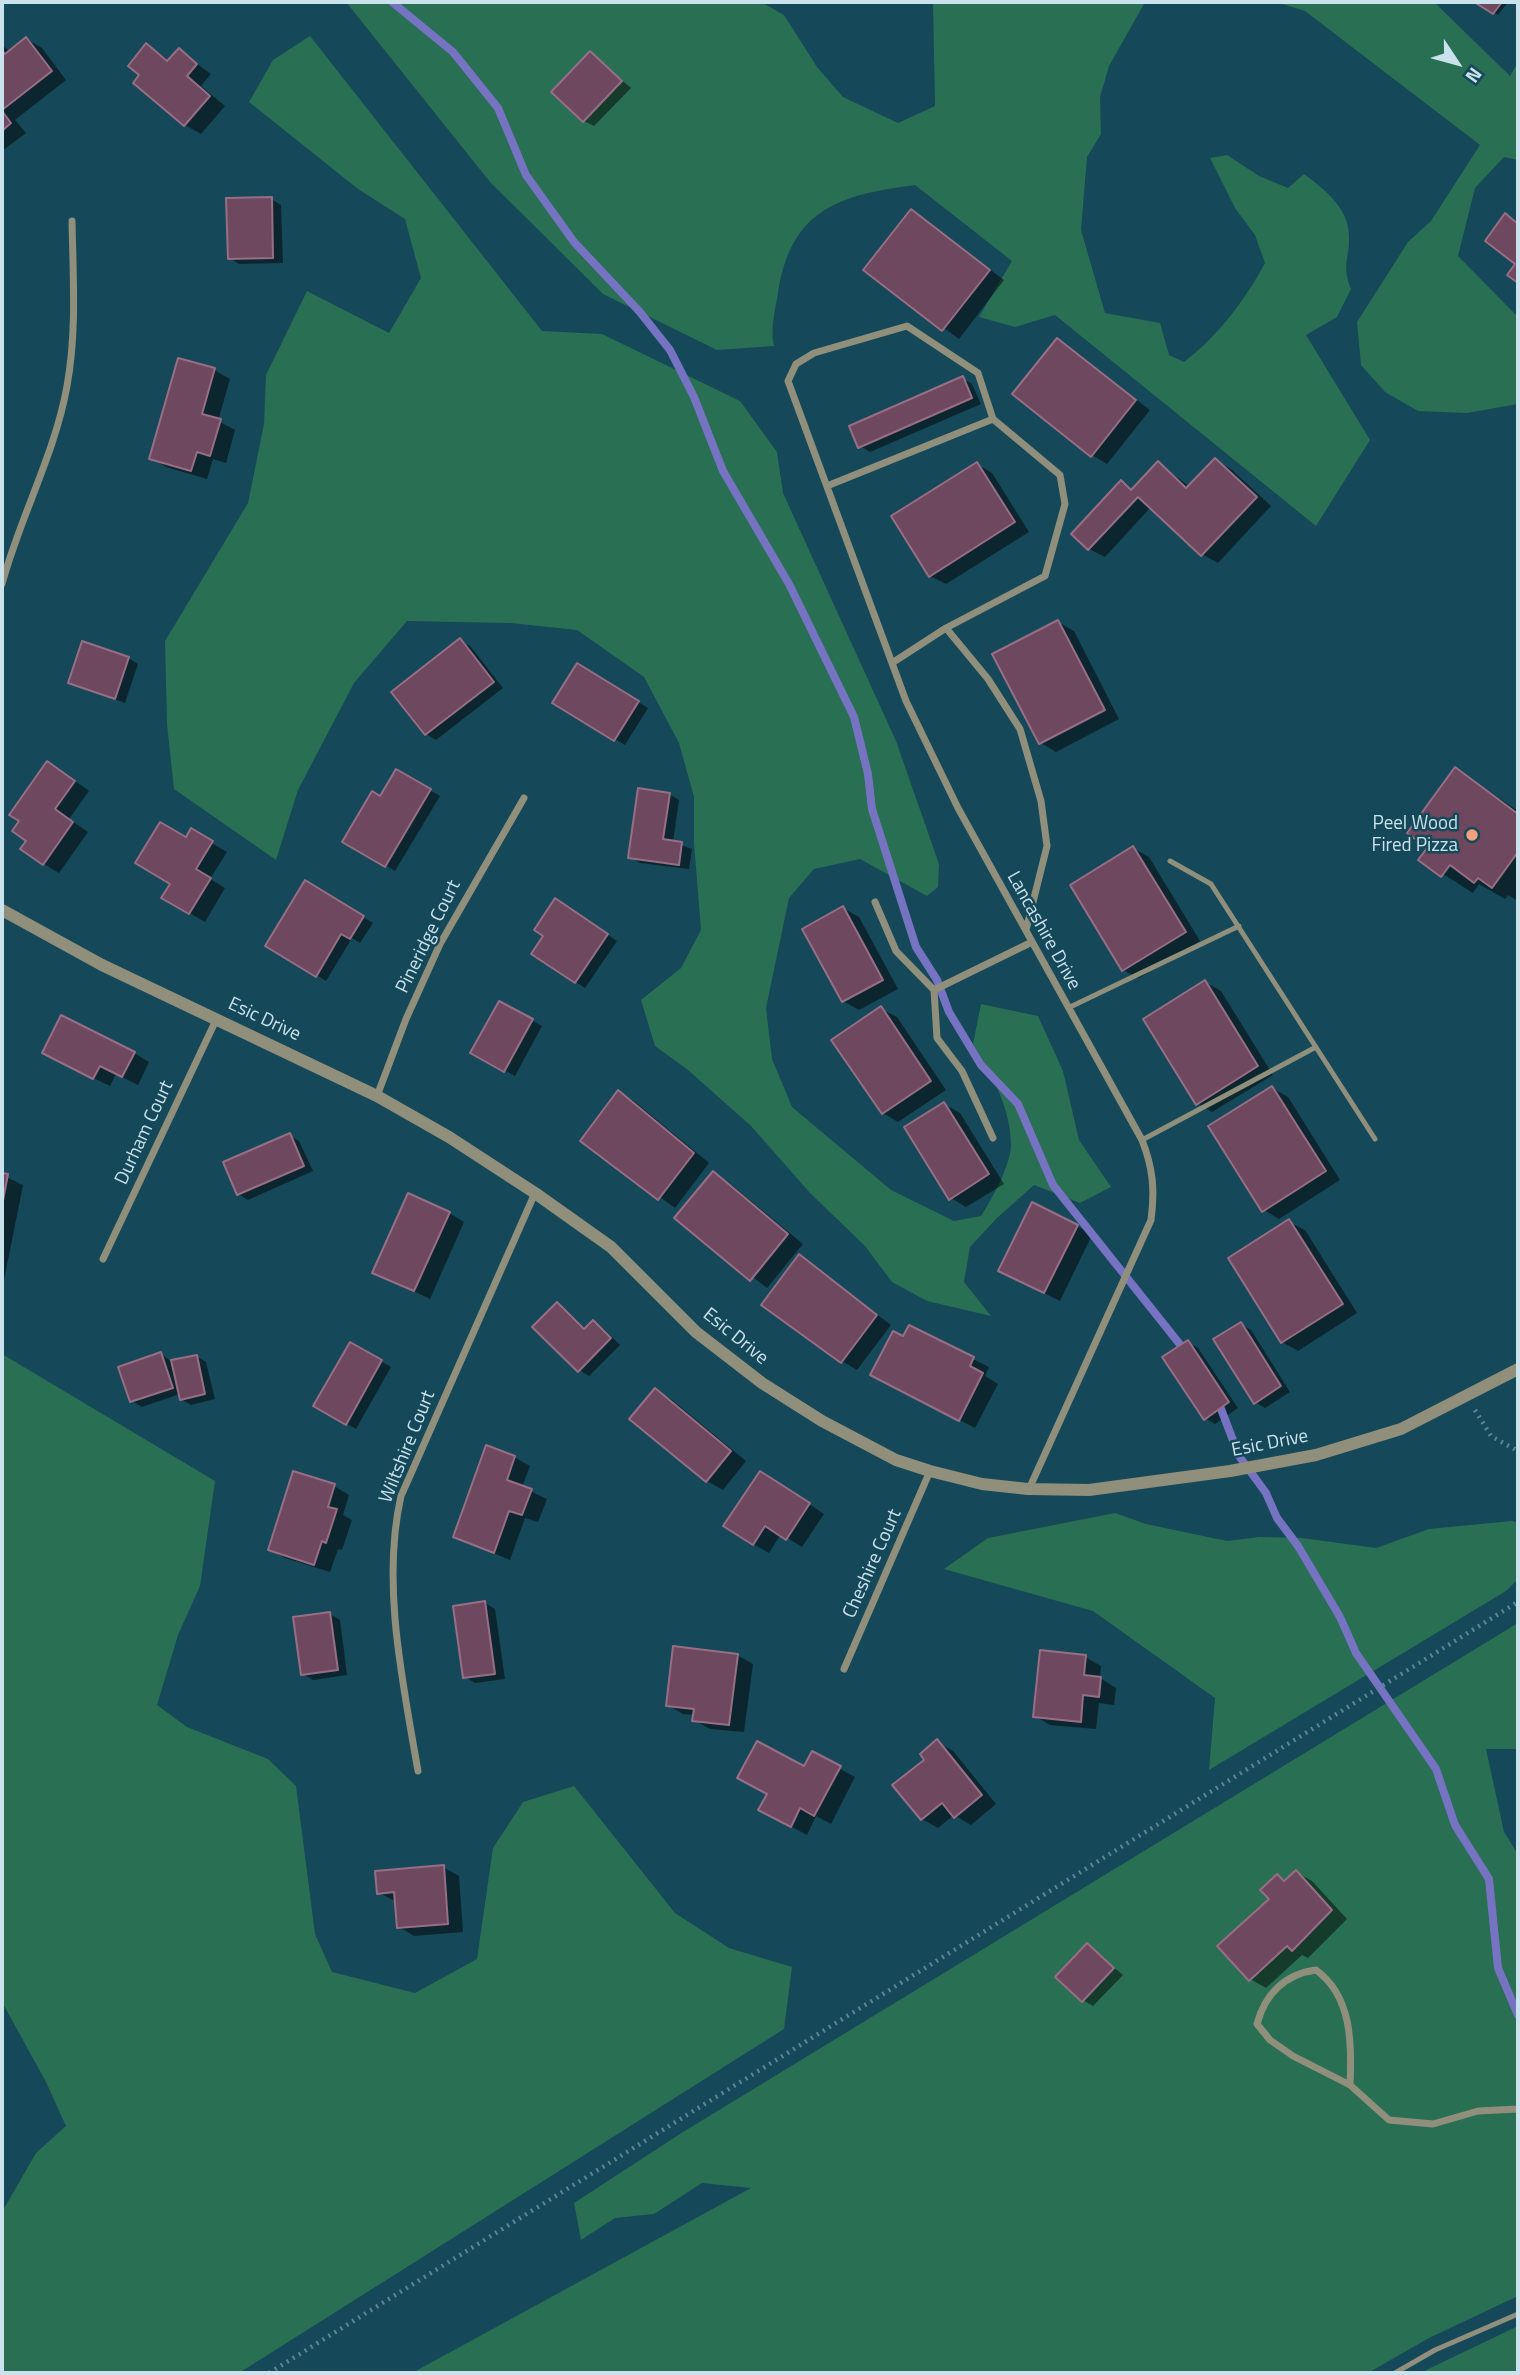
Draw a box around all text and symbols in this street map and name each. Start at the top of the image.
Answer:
north arrow [1422,28,1492,98]
text: N [1459,62,1490,89]
place label: Peel Wood Fired Pizza [1371,813,1458,857]
marker: Peel Wood Fired Pizza [1464,827,1480,843]
street label: Lancashire Drive [1001,868,1085,994]
street label: Pineridge Court [392,877,466,997]
street label: Esic Drive [224,993,304,1047]
street label: Durham Court [111,1077,179,1189]
street label: Esic Drive [698,1304,772,1370]
street label: Wiltshire Court [375,1388,441,1506]
street label: Esic Drive [1230,1425,1310,1463]
street label: Cheshire Court [839,1506,907,1622]

